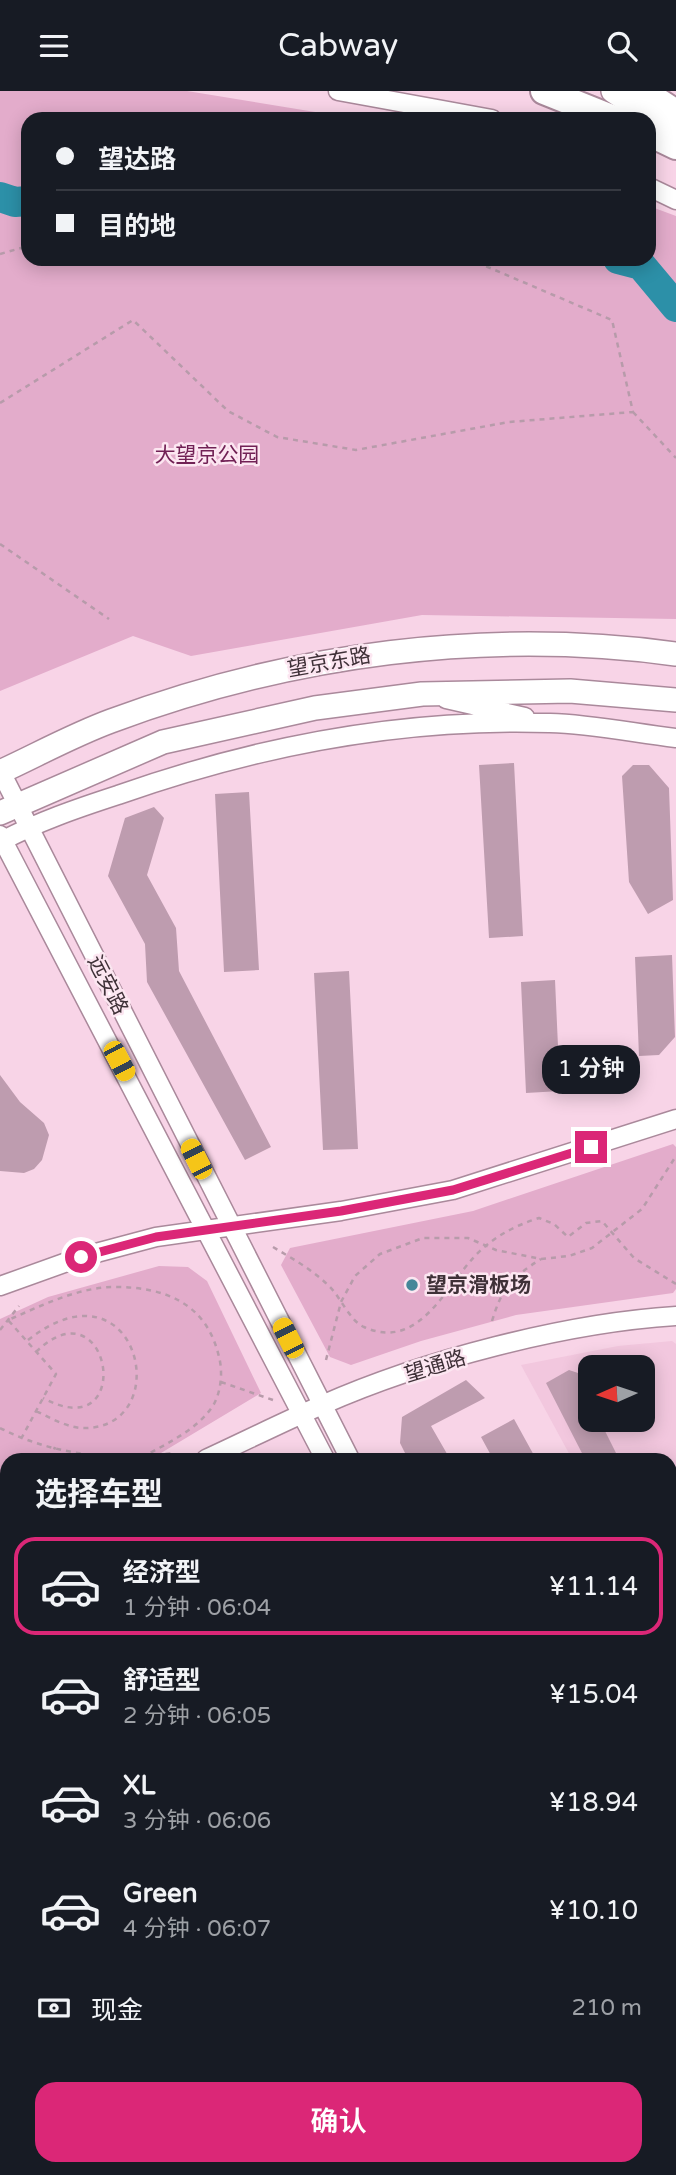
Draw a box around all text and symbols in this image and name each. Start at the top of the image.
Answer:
icon: menu [35,27,73,65]
text: Cabway [278,27,398,65]
icon: search [603,27,641,65]
text: 望达路 [98,144,176,175]
text: 目的地 [98,211,176,242]
park label: 大望京公园 [155,443,260,468]
street label: 望京东路 [286,643,373,682]
street label: 远安路 [82,951,133,1019]
car [100,1038,139,1084]
callout: 1 分钟 [542,1045,640,1095]
text: 1 分钟 [558,1055,624,1083]
route end [575,1131,607,1163]
car [178,1136,215,1182]
route start [65,1241,97,1273]
place label: 望京滑板场 [426,1273,531,1298]
marker: 望京滑板场 [404,1277,420,1293]
car [270,1315,307,1361]
street label: 望通路 [401,1345,469,1388]
north arrow [578,1355,654,1431]
map controls [578,1355,655,1432]
text: 选择车型 [35,1476,163,1514]
icon: car [39,1555,102,1618]
text: 经济型 [123,1557,201,1588]
text: ¥11.14 [549,1571,638,1602]
text: 1 分钟 · 06:04 [123,1594,271,1622]
icon: car [39,1663,102,1726]
text: 舒适型 [123,1665,201,1696]
text: ¥15.04 [549,1679,638,1710]
text: 2 分钟 · 06:05 [123,1702,271,1730]
text: XL [123,1770,155,1801]
icon: car [39,1771,102,1834]
text: ¥18.94 [549,1787,638,1818]
text: 3 分钟 · 06:06 [123,1807,271,1835]
text: Green [123,1878,198,1909]
icon: car [39,1879,102,1942]
text: ¥10.10 [549,1895,638,1926]
text: 4 分钟 · 06:07 [123,1915,271,1943]
icon: cash [35,1989,73,2027]
text: 210 m [572,1994,642,2022]
text: 现金 [91,1995,143,2026]
button: 确认 [35,2082,642,2162]

